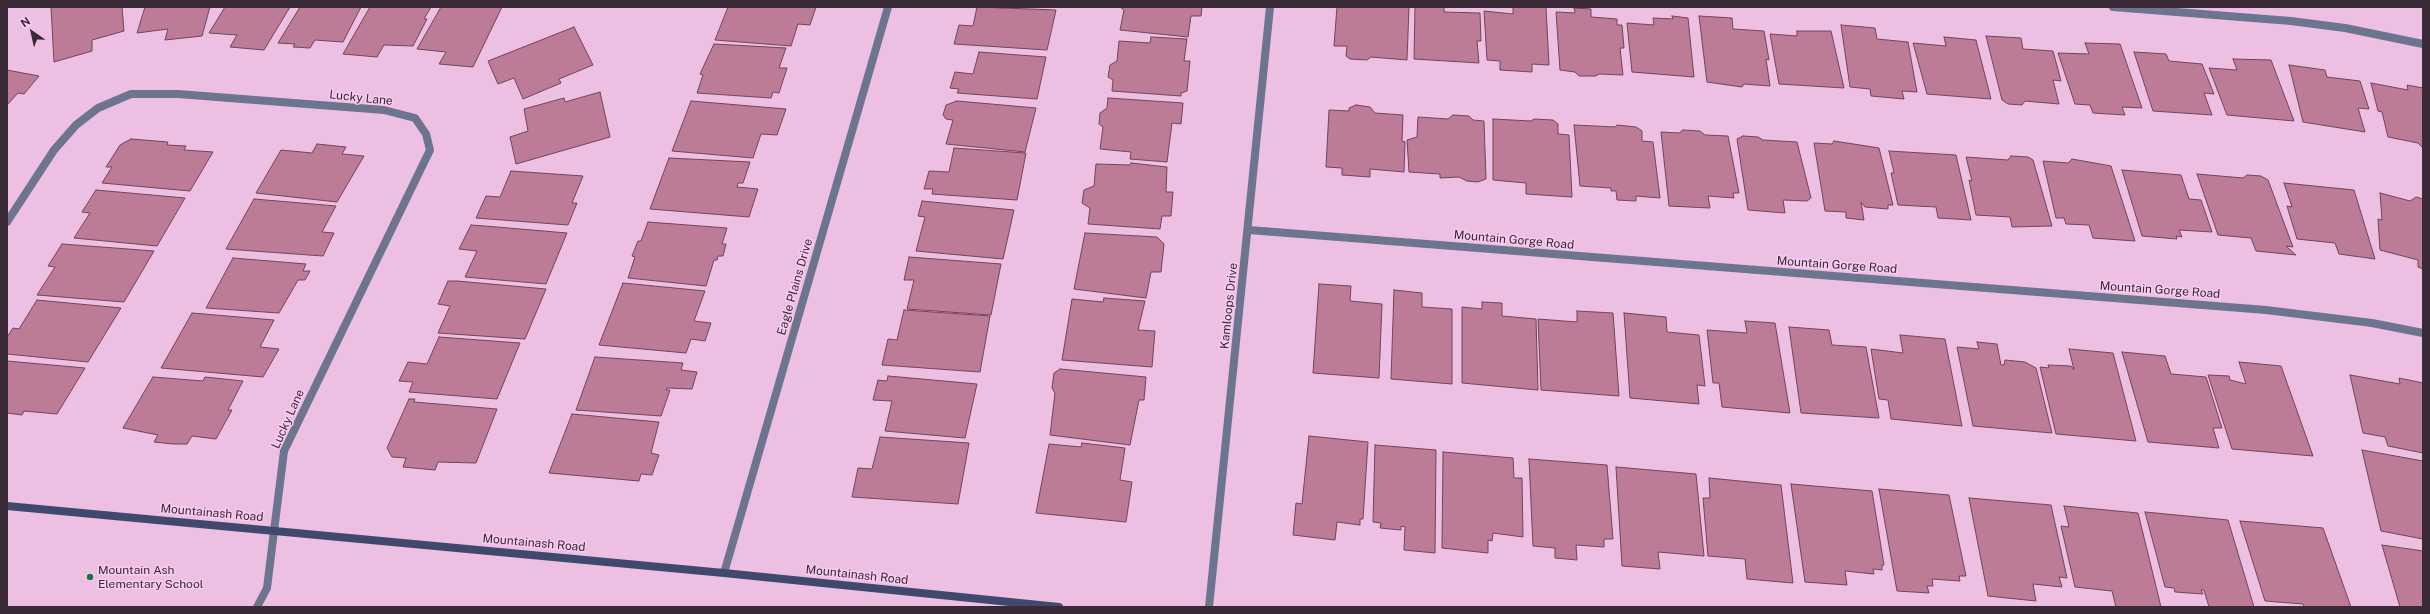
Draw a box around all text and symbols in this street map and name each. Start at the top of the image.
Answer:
north arrow [12,12,52,52]
text: N [18,15,32,29]
street label: Lucky Lane [329,88,393,108]
street label: Mountain Gorge Road [1453,228,1575,252]
street label: Eagle Plains Drive [774,237,816,337]
street label: Mountain Gorge Road [1776,254,1898,276]
street label: Kamloops Drive [1217,262,1241,350]
street label: Mountain Gorge Road [2099,279,2221,301]
street label: Lucky Lane [268,387,308,451]
street label: Mountainash Road [160,501,264,525]
street label: Mountainash Road [482,531,586,555]
street label: Mountainash Road [805,562,909,588]
place label: Mountain Ash Elementary School [98,563,203,591]
marker: Mountain Ash Elementary School [85,572,95,582]

